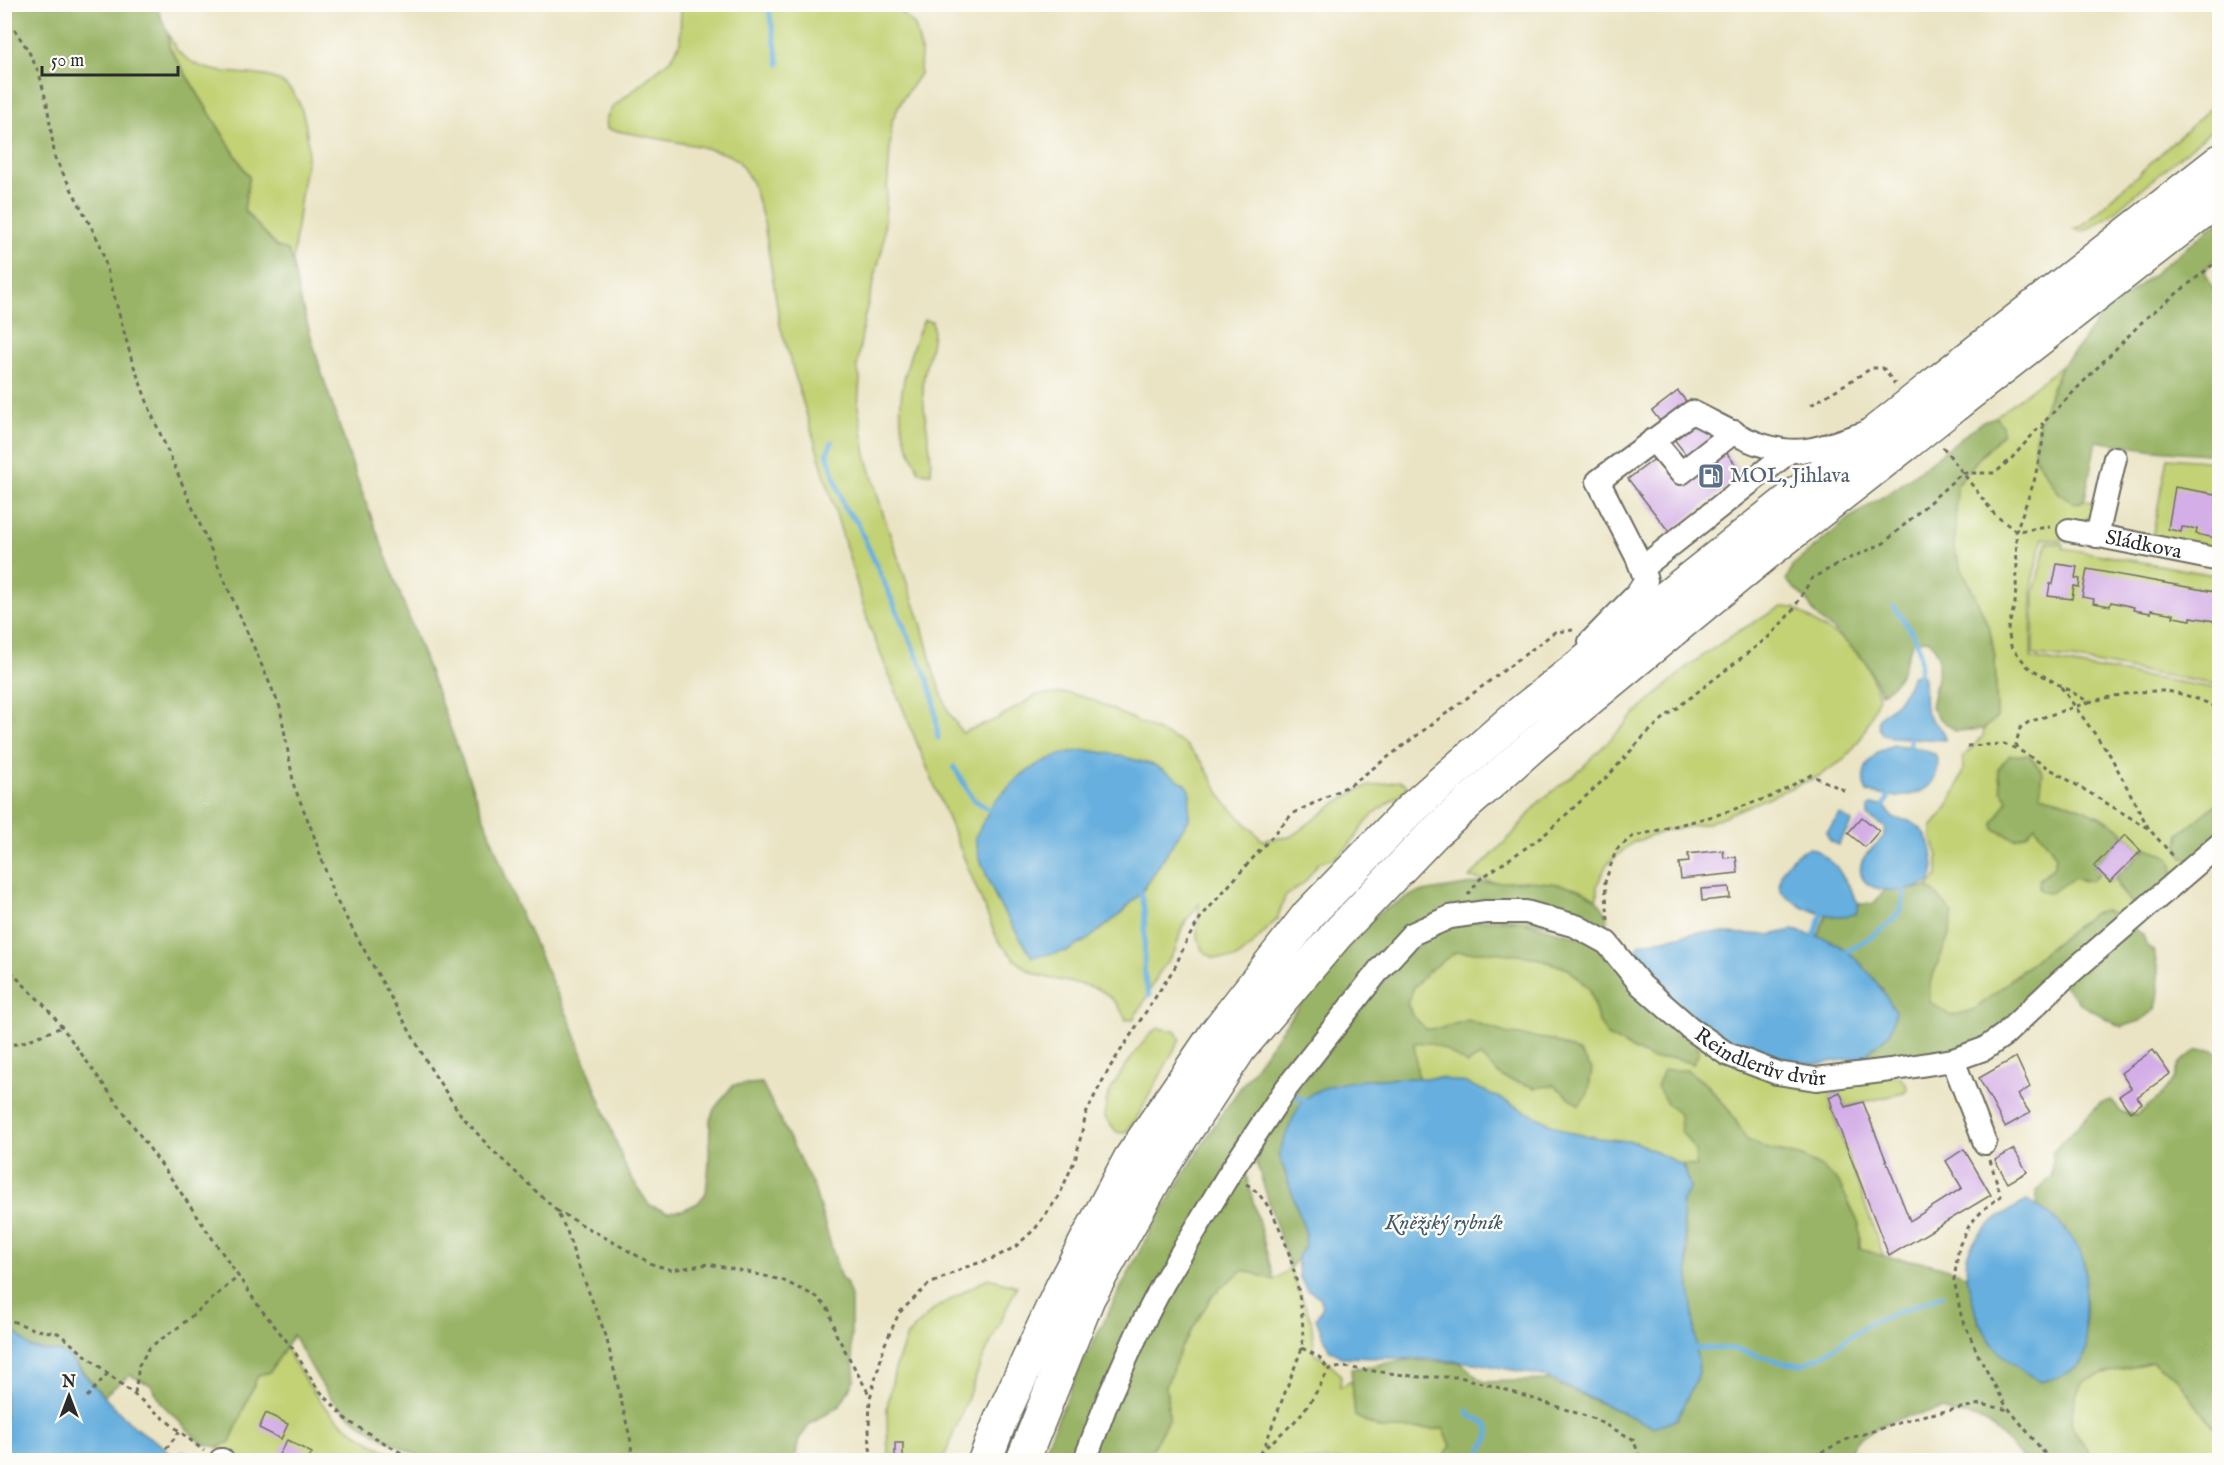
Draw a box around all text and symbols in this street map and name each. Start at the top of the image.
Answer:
scale bar [42,39,178,77]
text: 50 m [51,50,84,73]
fuel station icon: MOL, Jihlava [1696,461,1726,491]
place label: MOL, Jihlava [1730,463,1851,490]
street label: Sládkova [2103,524,2185,566]
street label: Reindlerův dvůr [1689,1022,1828,1093]
water label: Kněžský rybník [1384,1209,1503,1237]
north arrow [39,1366,99,1426]
text: N [61,1373,76,1393]

